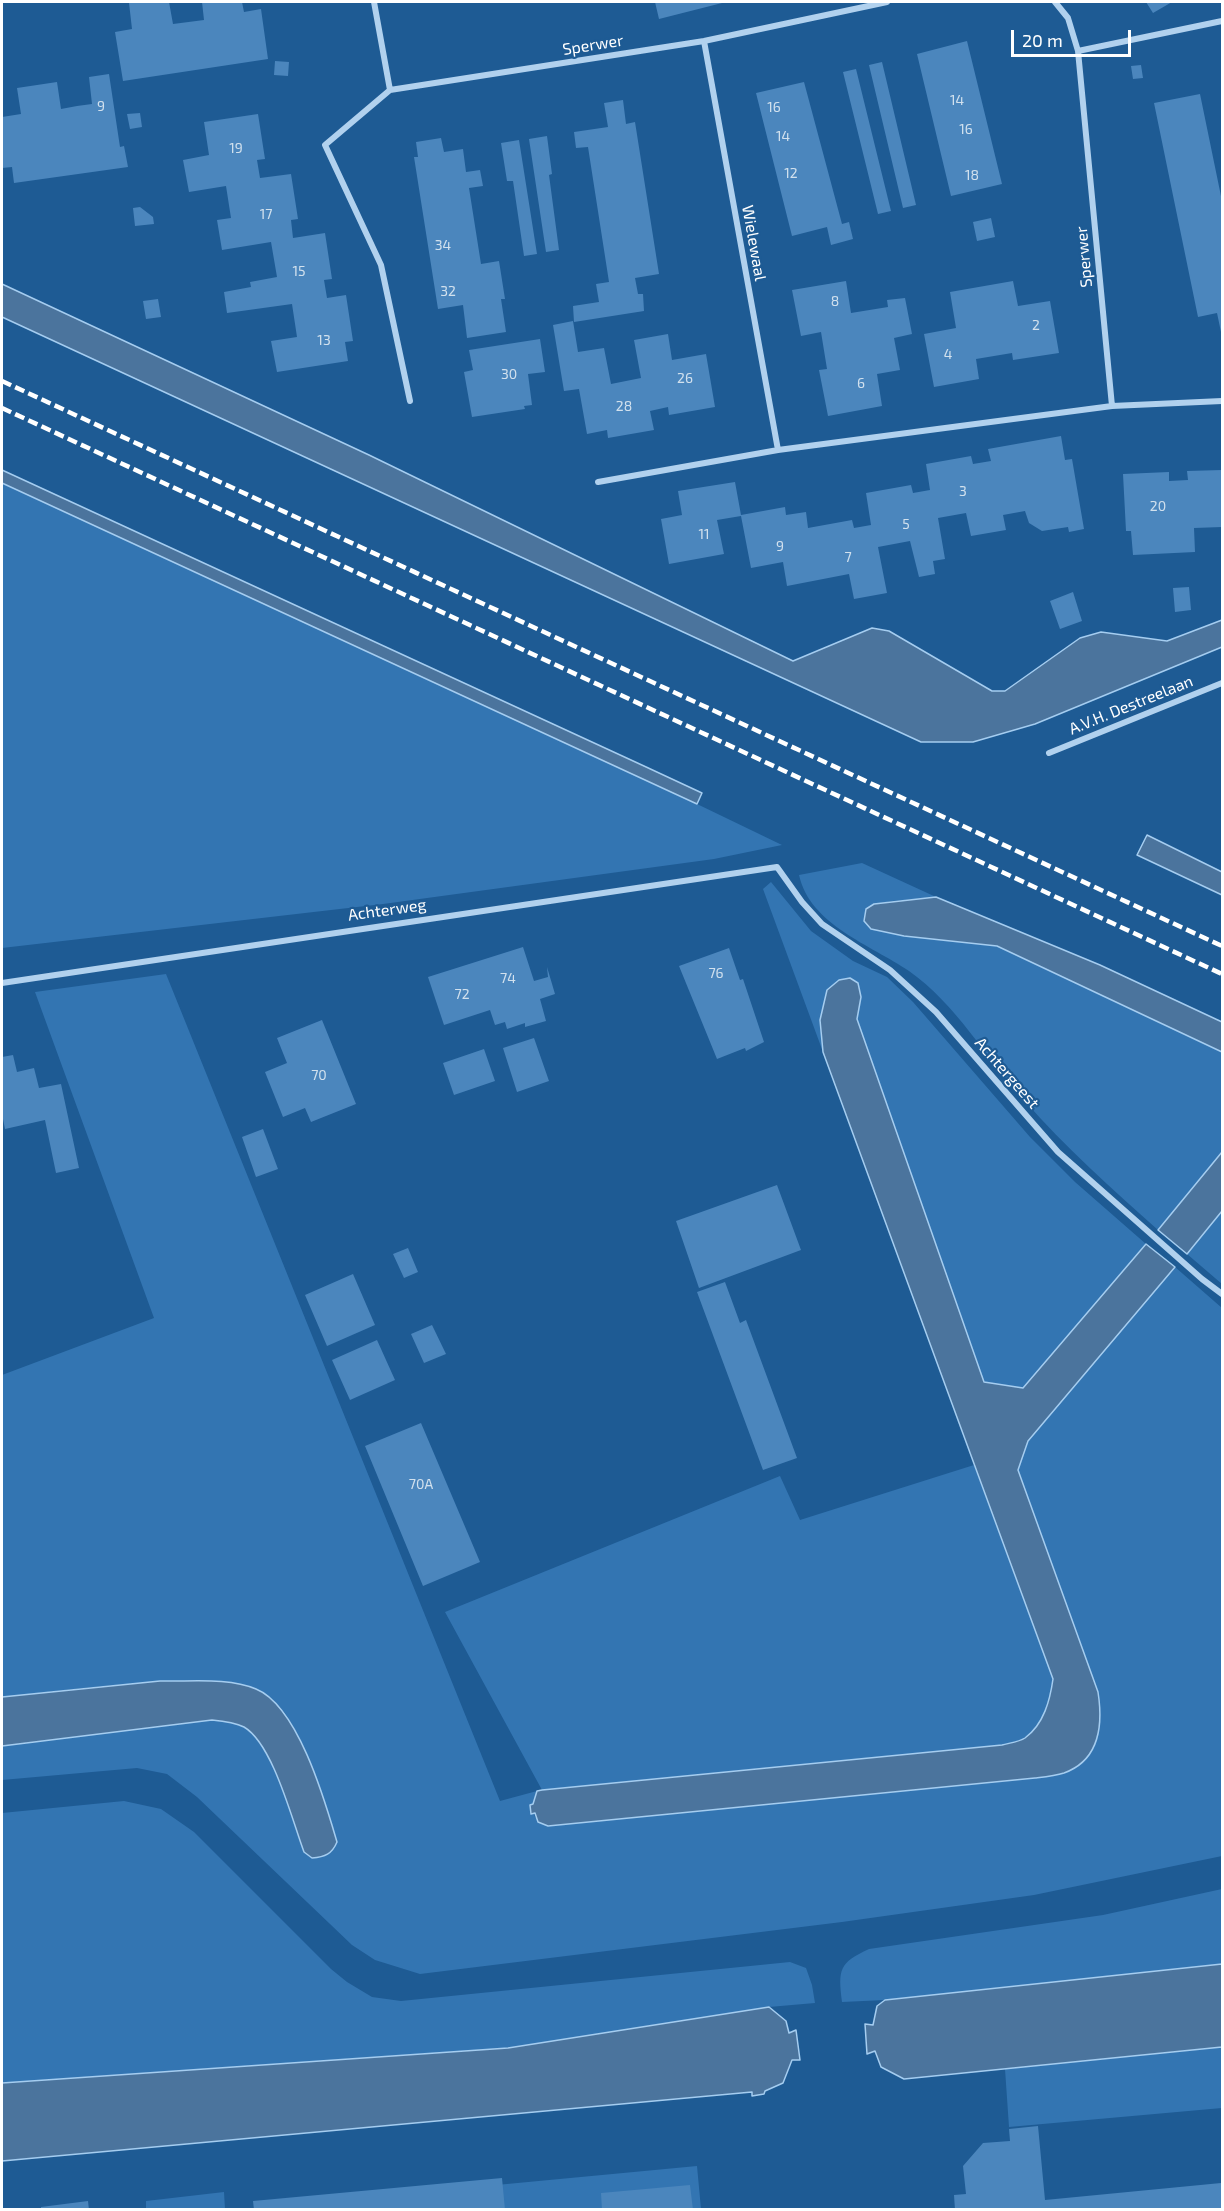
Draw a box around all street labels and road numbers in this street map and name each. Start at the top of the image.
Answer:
street label: Sperwer [561,31,625,59]
street label: Wielewaal [738,204,770,282]
street label: Sperwer [1072,226,1096,288]
street label: A.V.H. Destreelaan [1066,671,1196,739]
street label: Achterweg [347,895,427,925]
street label: Achtergeest [971,1033,1043,1113]

